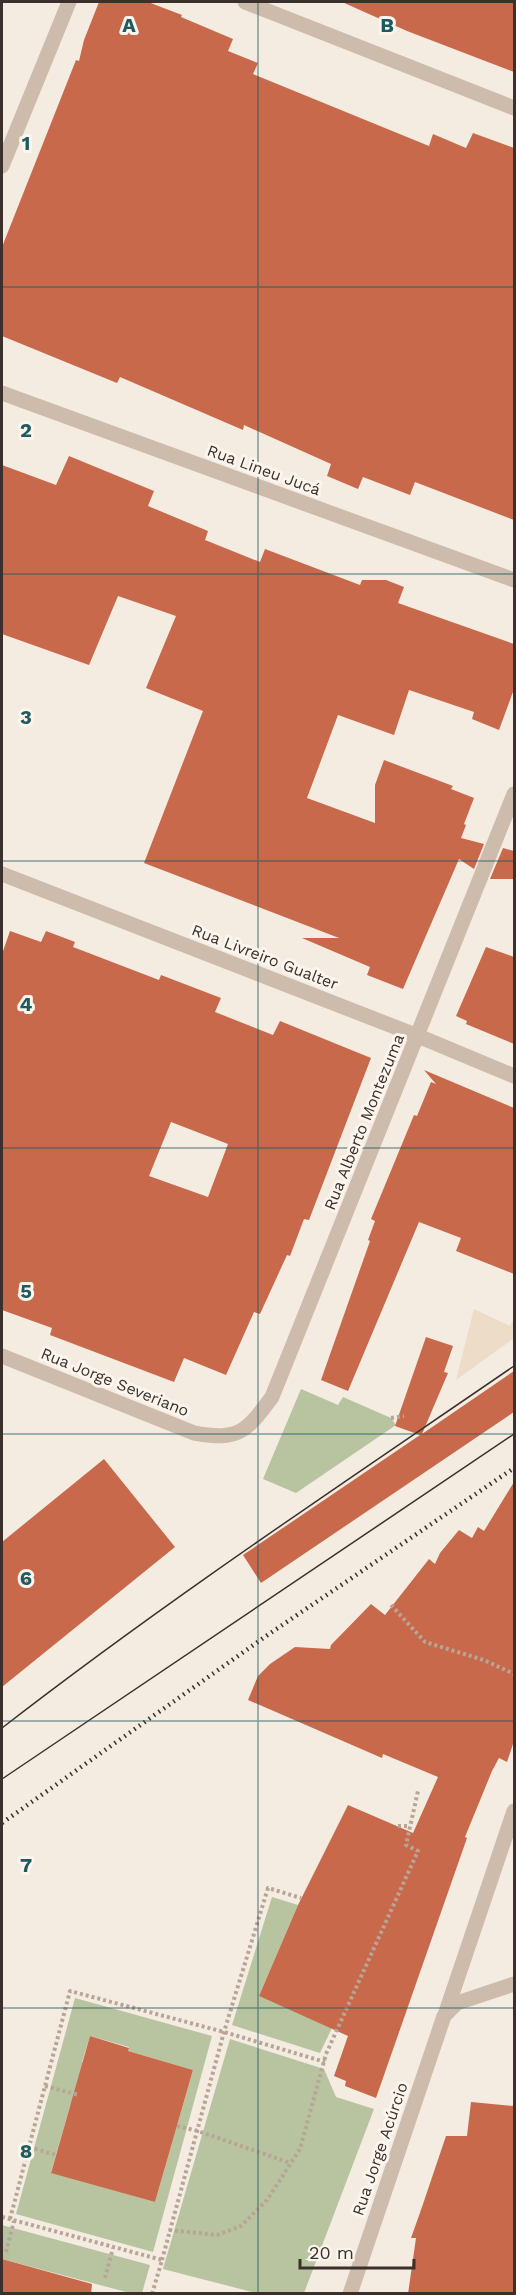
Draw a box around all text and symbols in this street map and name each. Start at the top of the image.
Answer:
text: A [122,13,136,37]
text: B [380,13,394,37]
text: 1 [22,131,30,155]
text: 2 [20,418,32,442]
street label: Rua Lineu Jucá [205,441,323,499]
text: 3 [20,705,32,729]
street label: Rua Livreiro Gualter [189,920,341,994]
text: 4 [20,992,33,1016]
street label: Rua Alberto Montezuma [320,1031,408,1213]
text: 5 [20,1279,32,1303]
street label: Rua Jorge Severiano [38,1344,192,1420]
text: 6 [20,1566,32,1590]
text: 7 [20,1853,32,1877]
street label: Rua Jorge Acúrcio [348,2080,412,2218]
text: 8 [20,2139,32,2163]
scale bar [300,2232,414,2270]
text: 20 m [309,2242,354,2263]

